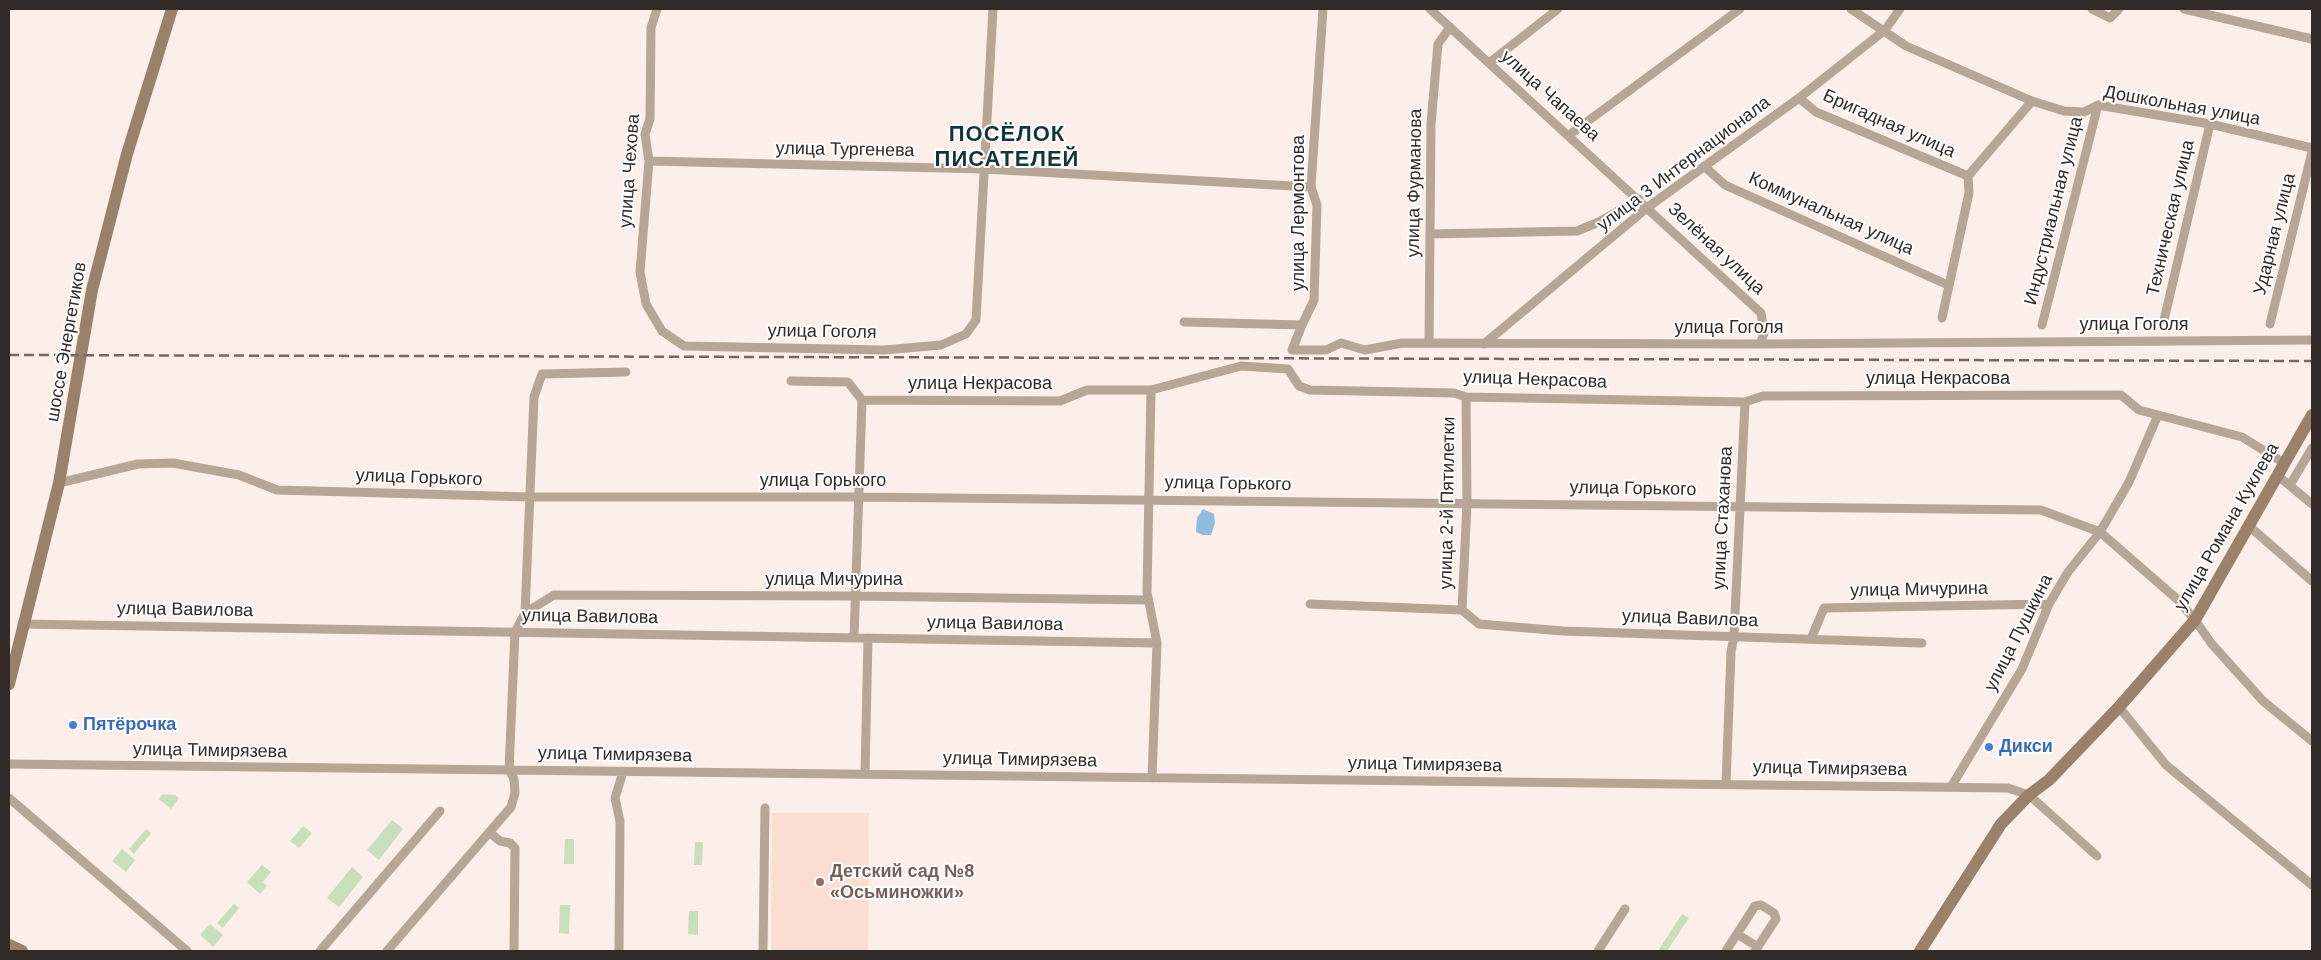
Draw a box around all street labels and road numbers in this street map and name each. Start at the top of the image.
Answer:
street label: улица Чапаева [1496,46,1604,146]
street label: Дошкольная улица [2102,82,2262,130]
street label: Бригадная улица [1819,85,1959,163]
street label: улица 3 Интернационала [1593,92,1775,236]
street label: улица Фурманова [1403,108,1427,258]
street label: улица Чехова [615,113,645,229]
street label: Индустриальная улица [2020,114,2088,308]
street label: улица Лермонтова [1288,135,1310,291]
street label: улица Тургенева [775,138,915,162]
street label: Техническая улица [2143,138,2199,298]
street label: Коммунальная улица [1745,168,1917,260]
street label: Ударная улица [2249,171,2301,297]
street label: Зелёная улица [1663,198,1769,300]
street label: шоссе Энергетиков [42,260,92,424]
street label: улица Гоголя [2079,314,2189,336]
street label: улица Гоголя [1674,317,1784,339]
street label: улица Гоголя [767,320,877,344]
street label: улица Некрасова [1463,367,1607,393]
street label: улица Некрасова [1866,368,2010,390]
street label: улица Некрасова [908,373,1052,395]
street label: улица 2-й Пятилетки [1436,417,1460,589]
street label: улица Романа Куклева [2170,439,2284,615]
street label: улица Стаханова [1708,446,1738,590]
street label: улица Горького [355,465,483,491]
street label: улица Горького [760,470,886,492]
street label: улица Горького [1164,472,1292,496]
street label: улица Горького [1569,477,1697,501]
street label: улица Мичурина [765,569,903,591]
street label: улица Пушкина [1980,571,2058,695]
street label: улица Мичурина [1850,578,1988,602]
street label: улица Вавилова [117,598,253,622]
street label: улица Вавилова [522,605,658,629]
street label: улица Вавилова [1622,606,1758,632]
street label: улица Вавилова [927,612,1063,636]
street label: улица Тимирязева [133,739,287,763]
street label: улица Тимирязева [538,743,692,767]
street label: улица Тимирязева [943,748,1097,772]
street label: улица Тимирязева [1348,753,1502,777]
street label: улица Тимирязева [1753,757,1907,781]

